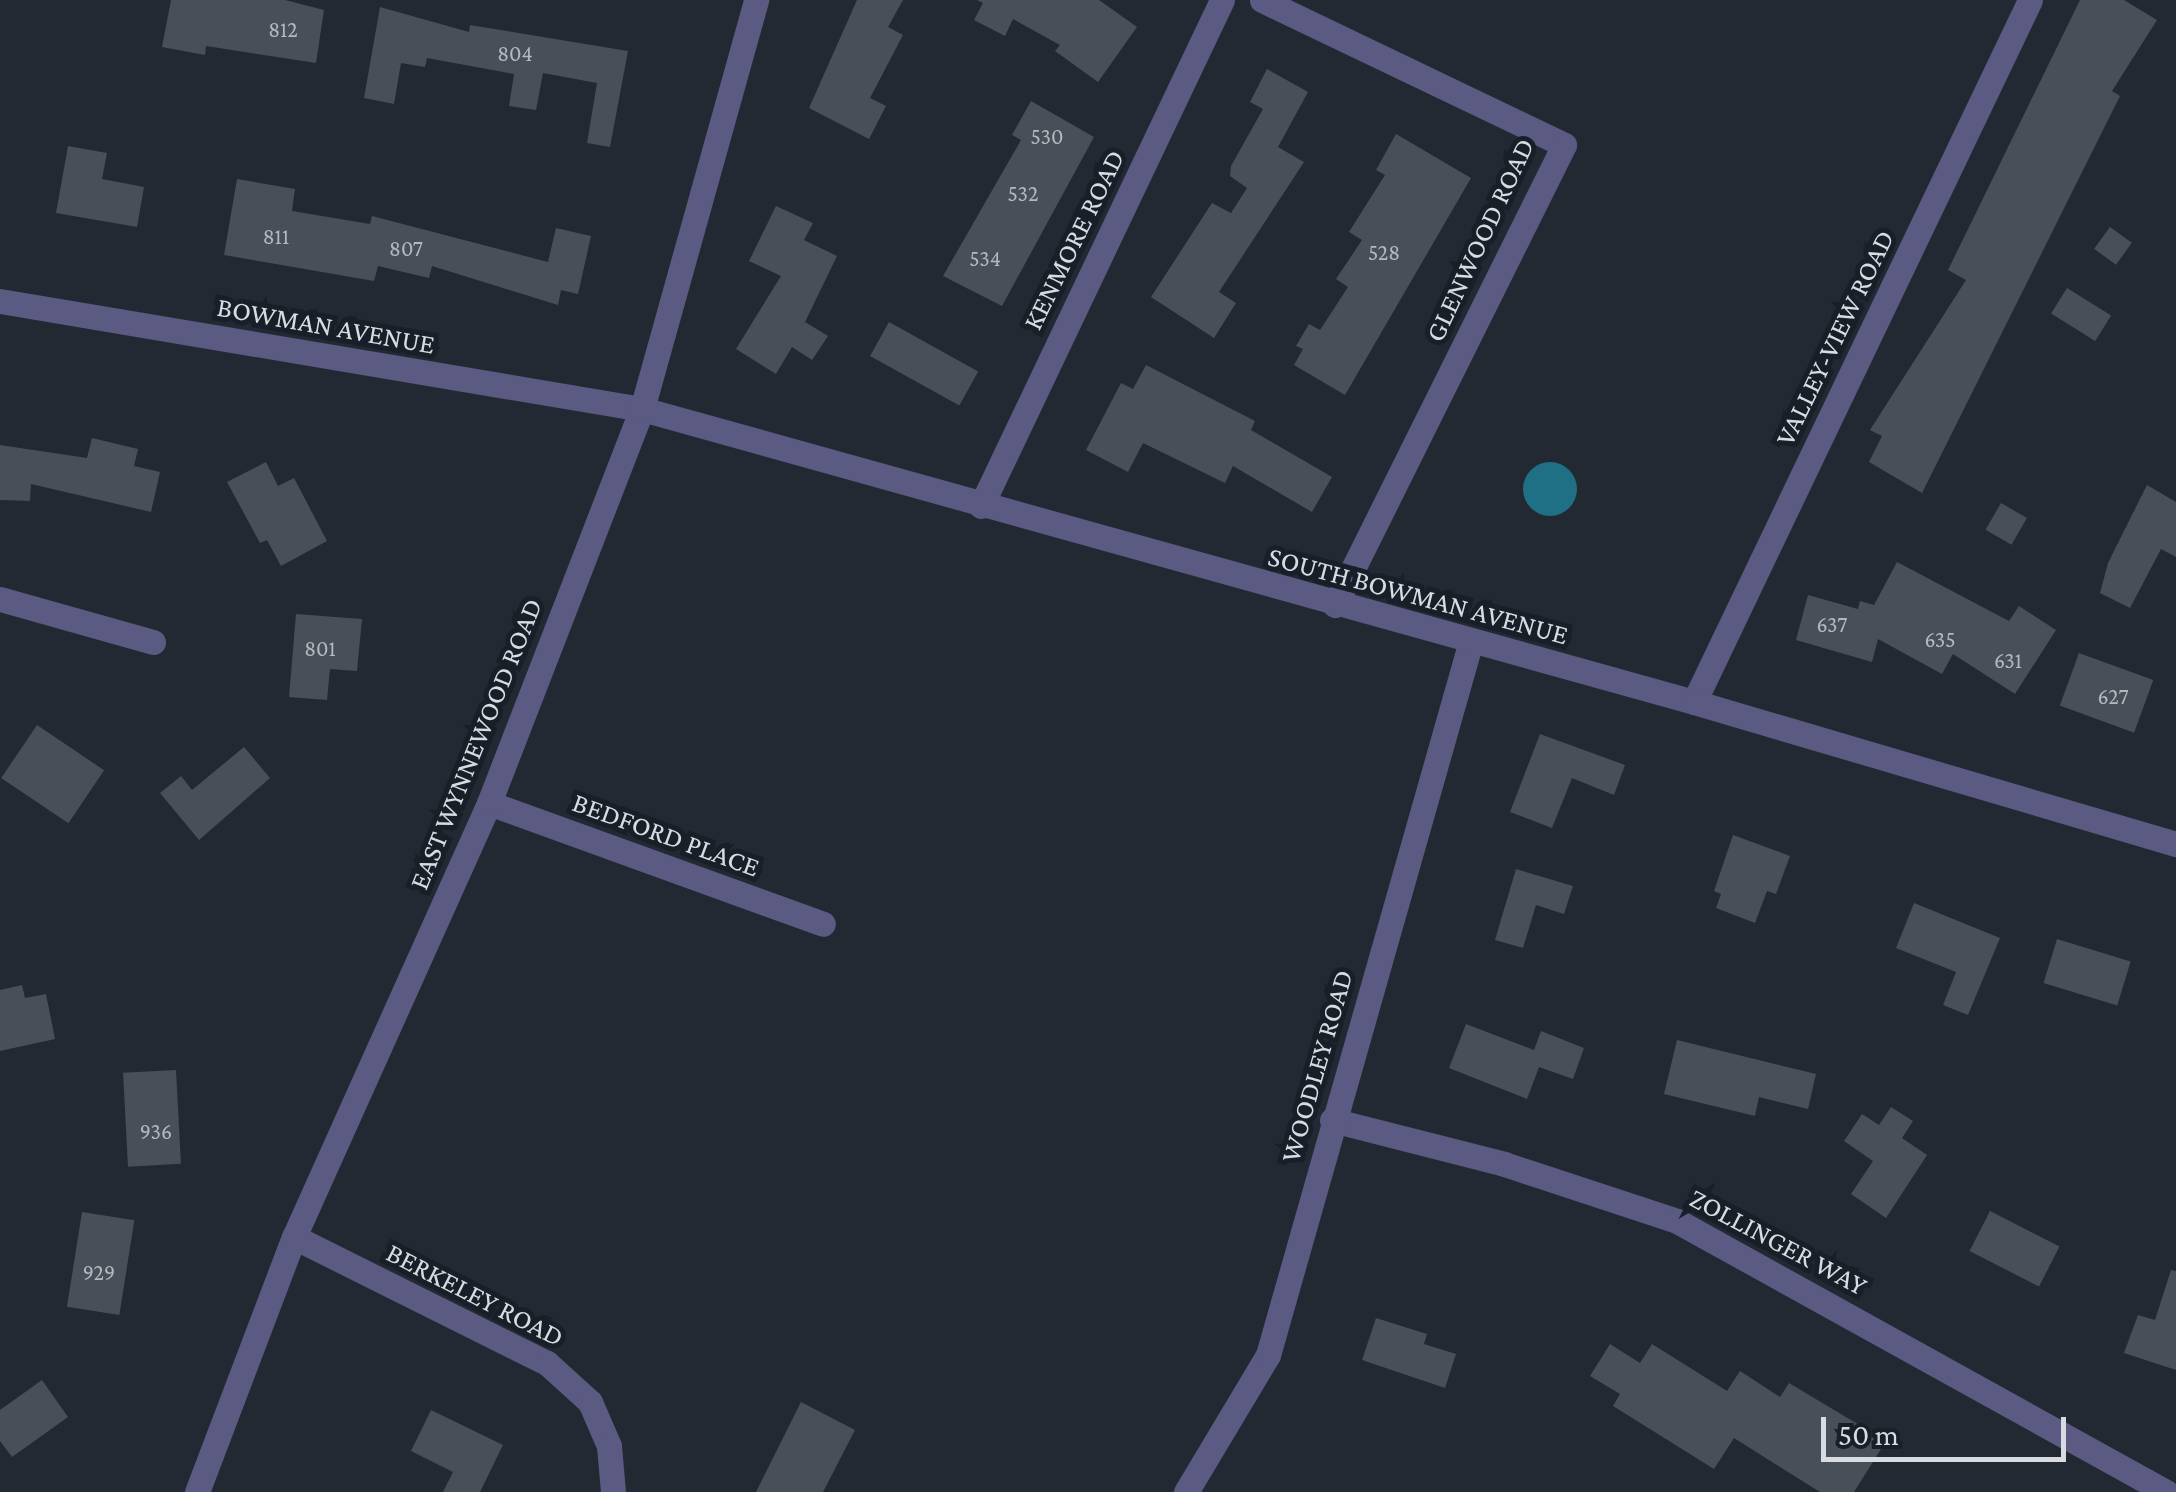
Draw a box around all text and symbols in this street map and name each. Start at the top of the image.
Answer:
house number: 812 [268,17,298,43]
house number: 804 [497,41,533,67]
house number: 530 [1031,124,1063,150]
street label: GLENWOOD ROAD [1418,133,1542,347]
street label: KENMORE ROAD [1016,145,1132,335]
house number: 532 [1008,181,1038,207]
house number: 811 [263,224,289,250]
street label: VALLEY-VIEW ROAD [1768,225,1902,451]
house number: 807 [389,236,423,262]
house number: 528 [1368,240,1400,266]
house number: 534 [969,246,1001,272]
street label: BOWMAN AVENUE [214,290,438,362]
street label: SOUTH BOWMAN AVENUE [1264,540,1572,652]
street label: EAST WYNNEWOOD ROAD [402,594,550,894]
house number: 637 [1817,612,1847,638]
house number: 635 [1924,627,1956,653]
house number: 801 [304,636,336,662]
house number: 631 [1994,648,2022,674]
house number: 627 [2097,684,2129,710]
street label: BEDFORD PLACE [568,786,764,884]
street label: WOODLEY ROAD [1273,966,1361,1166]
house number: 936 [140,1119,172,1145]
street label: ZOLLINGER WAY [1684,1181,1872,1303]
street label: BERKELEY ROAD [381,1236,569,1354]
house number: 929 [83,1260,115,1286]
scale bar [1826,1397,2071,1459]
text: 50 m [1838,1418,1899,1451]

